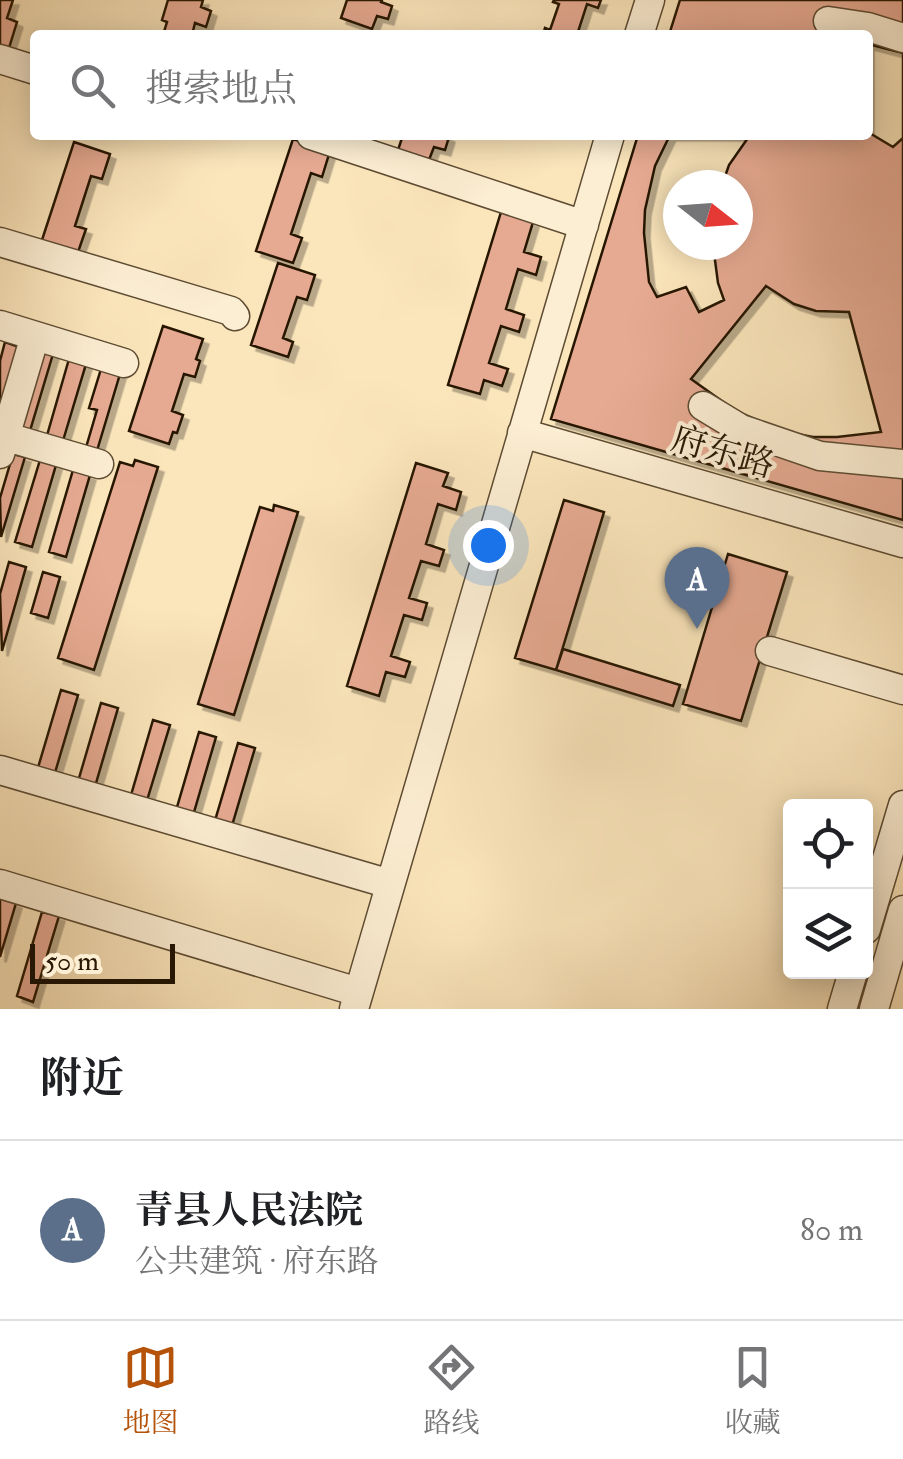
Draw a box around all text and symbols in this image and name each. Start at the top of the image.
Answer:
search box [30,30,873,140]
icon: search [65,58,120,113]
text: 搜索地点 [145,65,297,113]
north arrow [663,170,753,260]
street label: 府东路 [666,416,780,488]
your location [463,520,514,571]
pin: A [664,546,730,629]
map controls [783,799,873,979]
button: locate [783,799,873,889]
button: layers [783,889,873,979]
scale bar [30,939,175,984]
text: 50 m [45,944,99,979]
text: 附近 [40,1053,124,1105]
text: 青县人民法院 [135,1187,363,1235]
text: A [62,1210,83,1250]
text: 80 m [800,1210,863,1250]
text: 公共建筑 · 府东路 [135,1242,379,1282]
tab: 地图 [122,1340,179,1441]
tab: 路线 [423,1340,480,1441]
tab: 收藏 [724,1340,781,1441]

